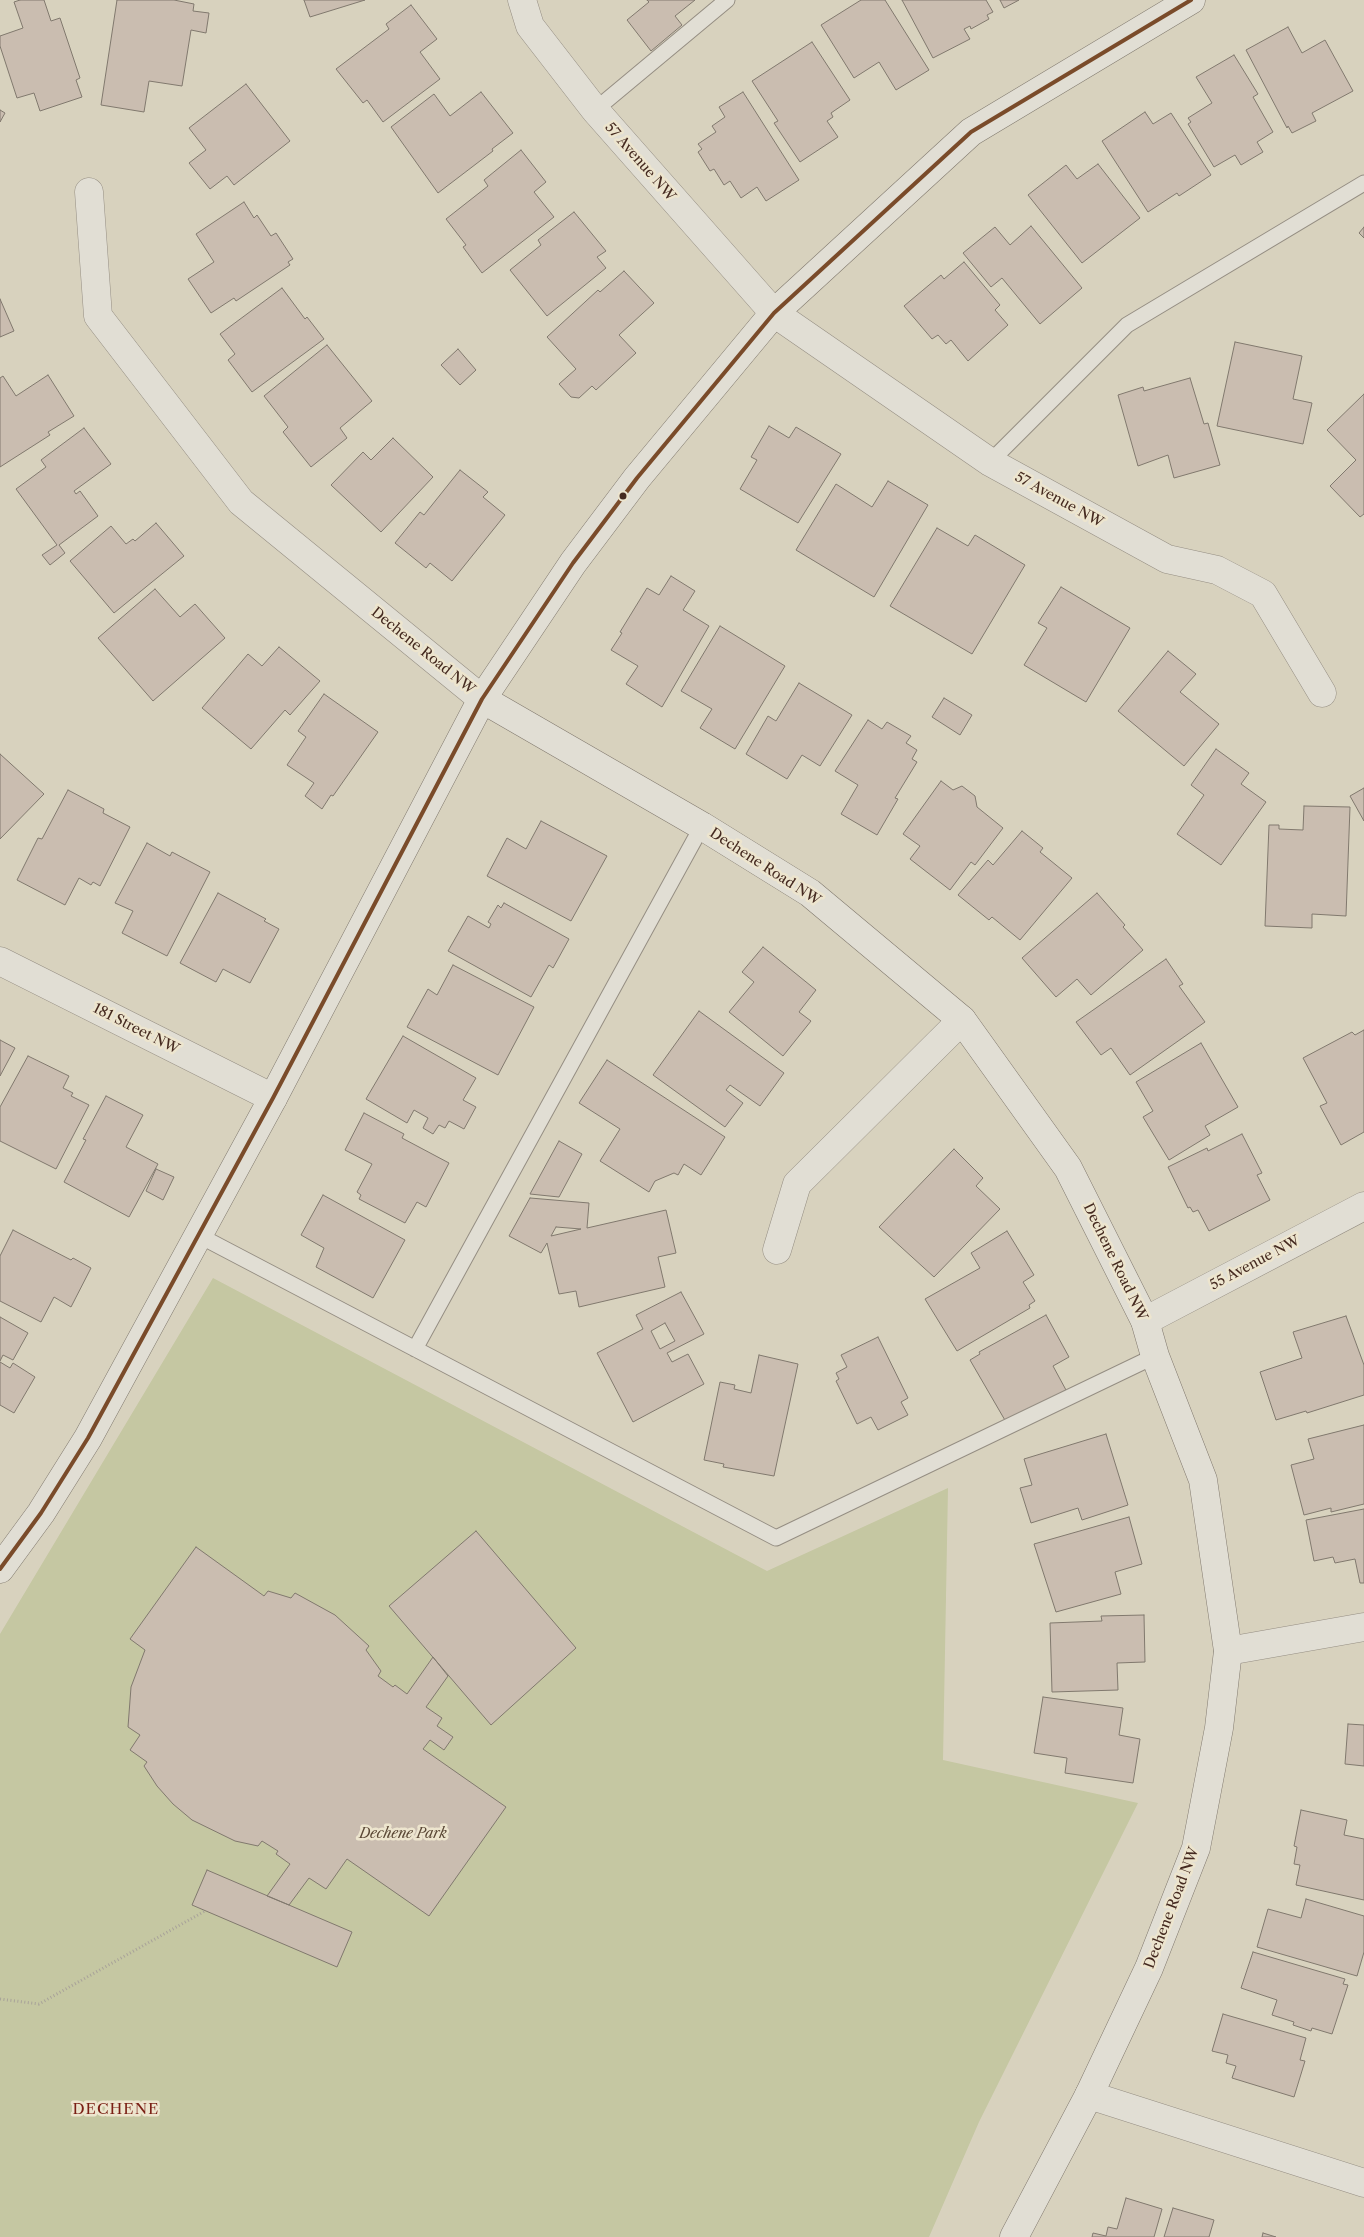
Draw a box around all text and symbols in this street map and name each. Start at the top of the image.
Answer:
street label: 57 Avenue NW [601,119,679,205]
street label: 57 Avenue NW [1012,469,1106,531]
unlabelled marker [618,491,628,501]
street label: Dechene Road NW [368,604,478,698]
street label: Dechene Road NW [706,825,824,909]
street label: 181 Street NW [90,1000,182,1058]
street label: Dechene Road NW [1079,1200,1151,1324]
street label: 55 Avenue NW [1207,1232,1303,1294]
park label: Dechene Park [359,1826,447,1842]
street label: Dechene Road NW [1141,1845,1203,1971]
district label: DECHENE [72,2101,160,2119]

